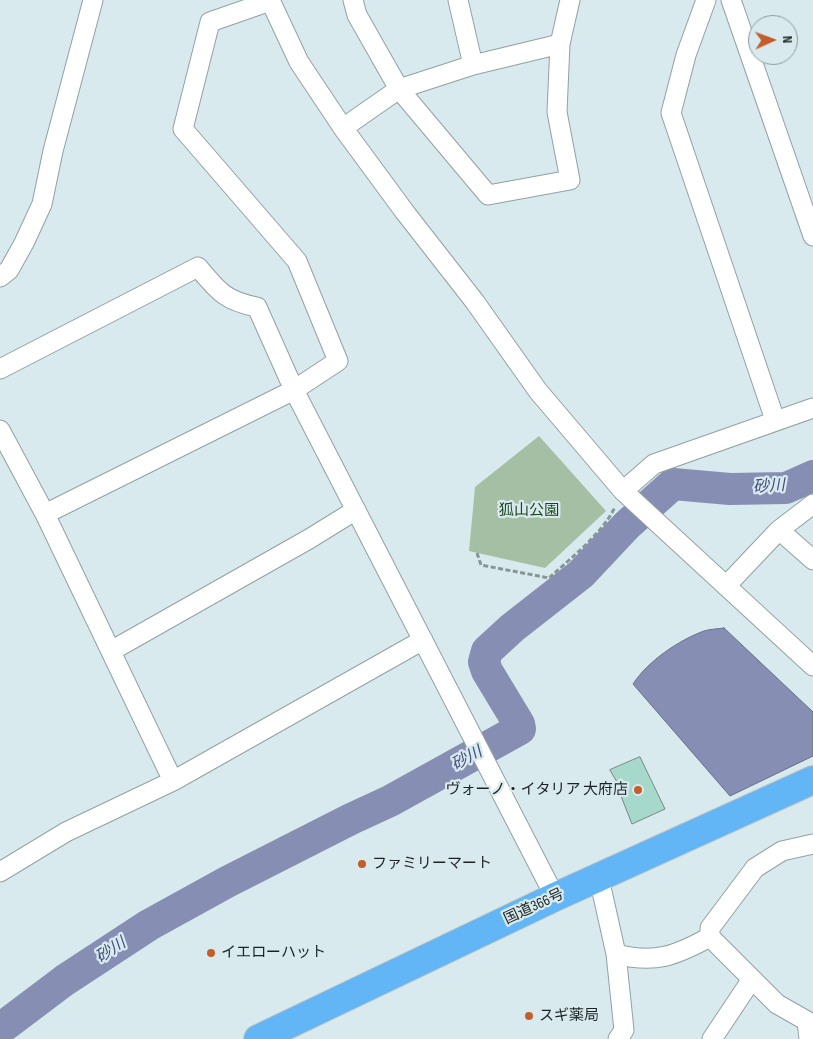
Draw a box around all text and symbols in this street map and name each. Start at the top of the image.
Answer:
north arrow [748,15,798,65]
text: N [779,35,796,44]
water label: 砂川 [752,476,786,498]
park label: 狐山公園 [499,502,559,520]
water label: 砂川 [448,743,486,775]
place label: ヴォーノ・イタリア 大府店 [446,781,628,799]
marker: ヴォーノ・イタリア 大府店 [632,784,644,796]
place label: ファミリーマート [372,855,492,873]
marker: ファミリーマート [356,858,368,870]
street label: 国道366号 [501,885,567,929]
water label: 砂川 [92,934,130,968]
place label: イエローハット [221,944,326,962]
marker: イエローハット [205,947,217,959]
place label: スギ薬局 [539,1007,599,1025]
marker: スギ薬局 [523,1010,535,1022]

